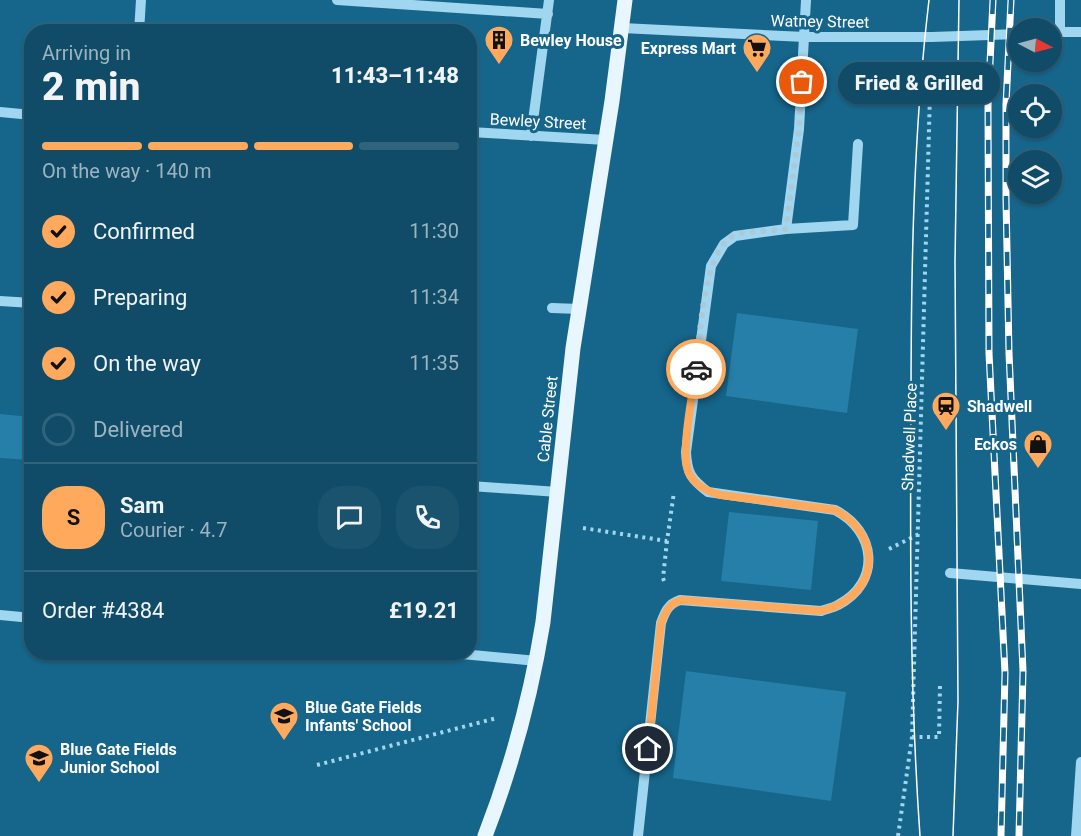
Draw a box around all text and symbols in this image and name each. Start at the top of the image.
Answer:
street label: Watney Street [770,11,870,32]
north arrow [1008,18,1062,72]
map controls [1008,18,1062,204]
building icon: Bewley House [483,24,515,66]
place label: Bewley House [520,31,622,50]
supermarket icon: Express Mart [741,32,773,74]
place label: Express Mart [641,39,737,58]
text: Arriving in [42,41,131,65]
pin [776,56,827,107]
callout: Fried & Grilled [838,61,1000,103]
text: 11:43–11:48 [331,63,459,88]
text: 2 min [42,64,140,110]
icon: bag [785,65,818,98]
text: Fried & Grilled [855,71,983,95]
button: locate [1008,84,1062,138]
street label: Bewley Street [489,109,587,134]
button: layers [1008,150,1062,204]
text: On the way · 140 m [42,159,211,183]
icon: check [42,215,75,248]
text: Confirmed [93,219,195,244]
text: 11:30 [409,219,459,243]
icon: check [42,281,75,314]
text: Preparing [93,285,187,310]
text: 11:34 [409,285,459,309]
courier [666,339,726,399]
icon: check [42,347,75,380]
text: On the way [93,351,201,376]
text: 11:35 [409,351,459,375]
icon: car [680,353,713,386]
street label: Cable Street [534,375,561,463]
street label: Shadwell Place [898,383,921,491]
station icon: Shadwell [930,390,962,432]
place label: Shadwell [967,397,1032,416]
text: Delivered [93,417,183,442]
shop icon: Eckos [1022,428,1054,470]
place label: Eckos [974,435,1017,454]
button: chat [318,486,381,549]
button: phone [396,486,459,549]
text: Sam [120,493,164,518]
text: S [67,505,80,530]
text: Courier · 4.7 [120,518,227,542]
text: Order #4384 [42,598,164,623]
text: £19.21 [389,598,459,623]
place label: Blue Gate Fields Infants' School [305,698,422,735]
school or university icon: Blue Gate Fields Infants' School [268,700,300,742]
pin [622,723,673,774]
icon: home [631,732,664,765]
place label: Blue Gate Fields Junior School [60,740,177,777]
school or university icon: Blue Gate Fields Junior School [23,742,55,784]

